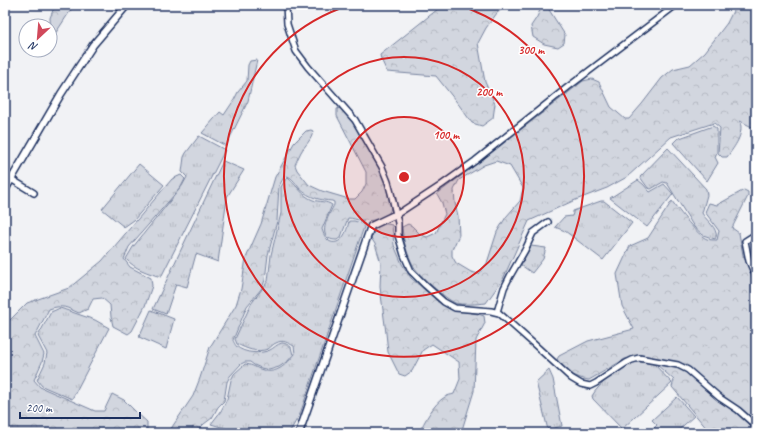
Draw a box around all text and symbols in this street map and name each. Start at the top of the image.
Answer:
north arrow [18,18,58,58]
text: N [26,38,40,55]
text: 300 m [518,42,545,58]
text: 200 m [476,84,503,100]
text: 100 m [433,127,460,143]
centre of rings [397,170,411,184]
scale bar [20,394,140,420]
text: 200 m [26,400,53,416]

